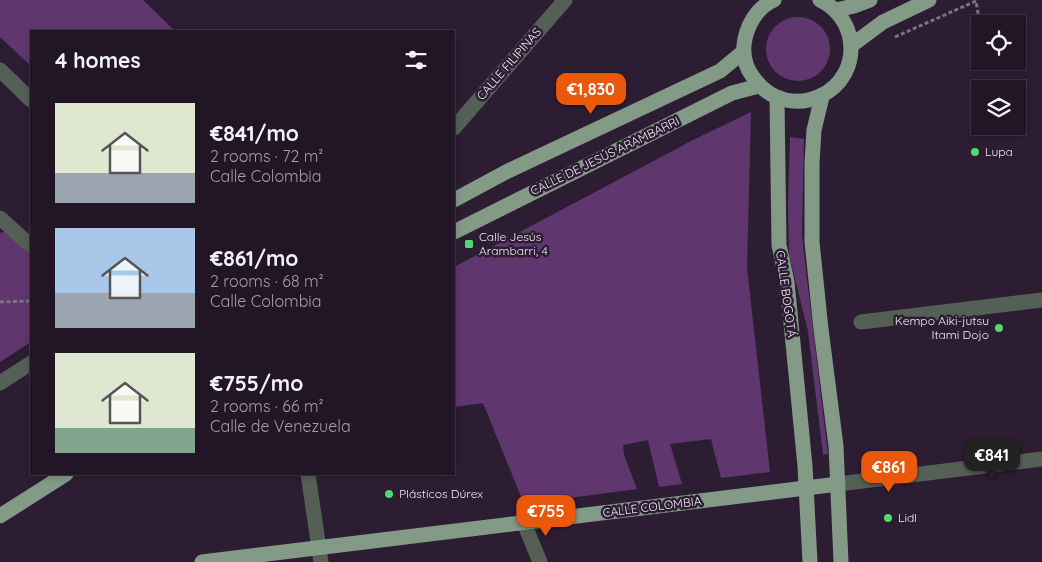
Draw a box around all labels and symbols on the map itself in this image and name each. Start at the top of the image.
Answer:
street label: CALLE FILIPINAS [473,24,544,103]
pin: €1,830 [550,72,632,115]
street label: CALLE DE JESÚS ARAMBARRI [528,113,682,198]
place label: Lupa [985,144,1013,159]
marker: Lupa [969,146,981,158]
place label: Calle Jesús Arambarri, 4 [479,229,548,258]
marker: Calle Jesús Arambarri, 4 [463,238,475,250]
street label: CALLE BOGOTÁ [773,249,800,339]
place label: Kempo Aiki-jutsu Itami Dojo [895,313,989,342]
marker: Kempo Aiki-jutsu Itami Dojo [993,322,1005,334]
pin: €841 [962,438,1022,481]
pin: €861 [859,450,919,493]
place label: Plásticos Dúrex [399,486,483,501]
marker: Plásticos Dúrex [383,488,395,500]
street label: CALLE COLOMBIA [602,493,702,520]
pin: €755 [516,494,576,537]
place label: Lidl [898,510,917,525]
marker: Lidl [882,512,894,524]

